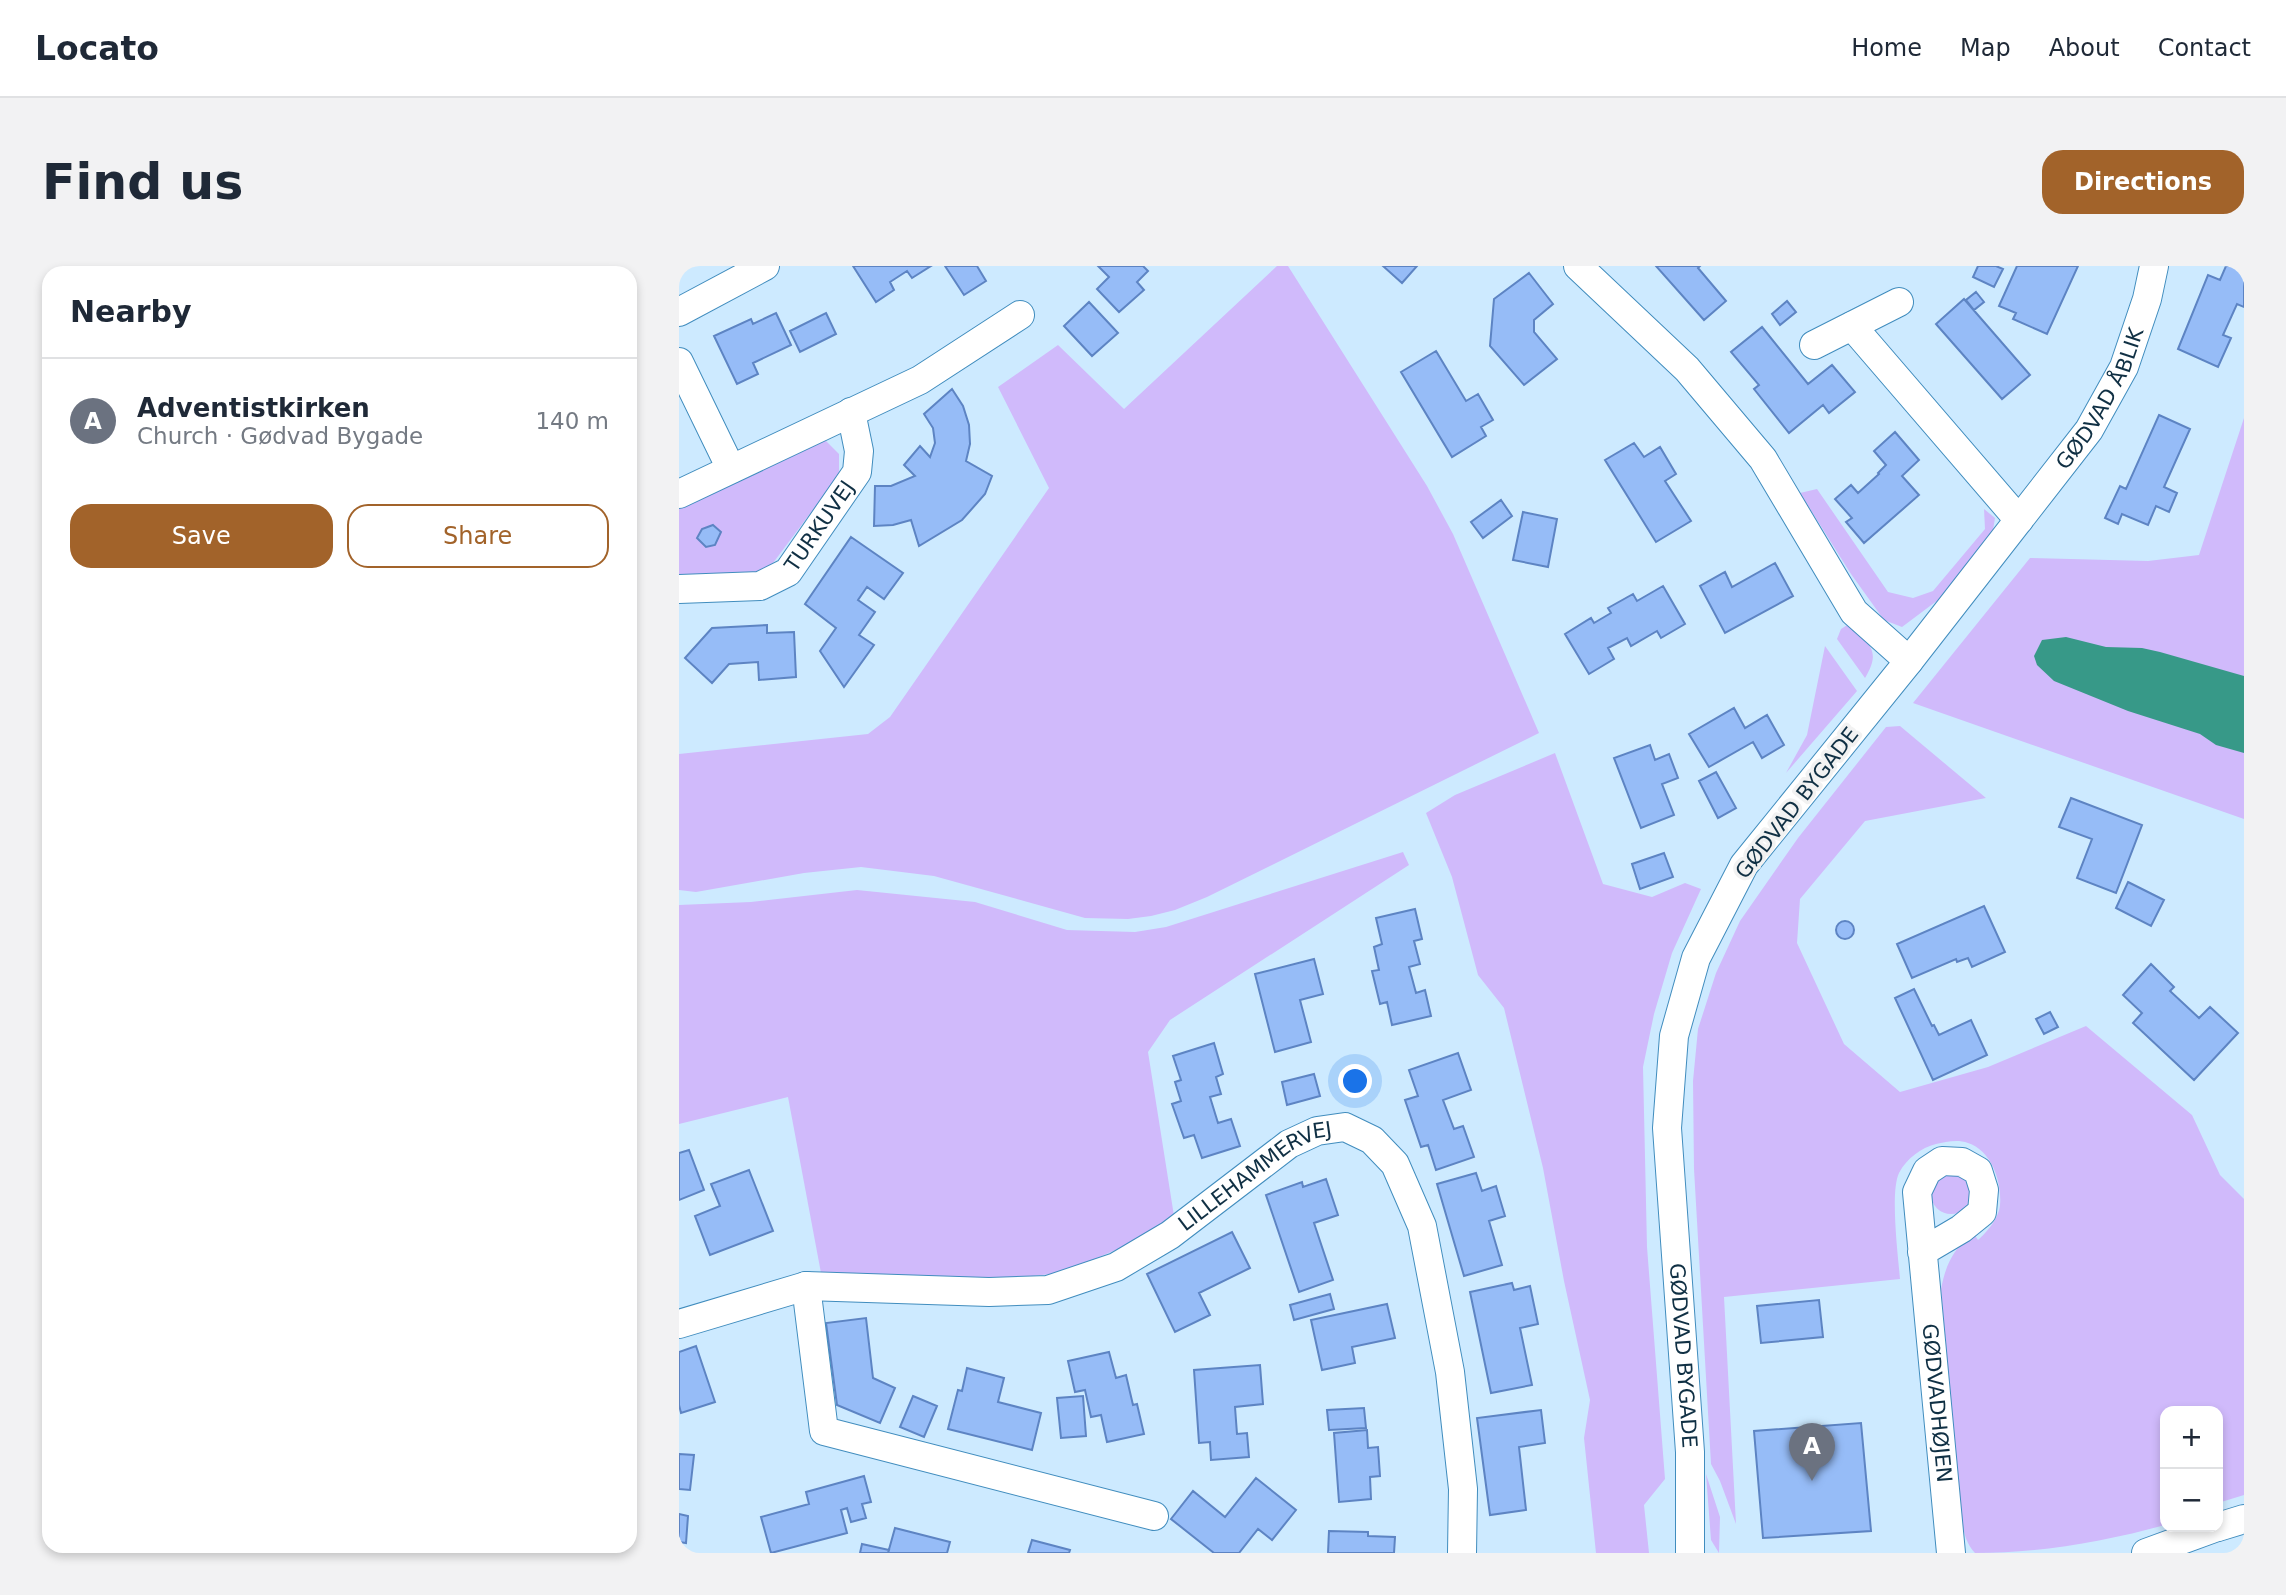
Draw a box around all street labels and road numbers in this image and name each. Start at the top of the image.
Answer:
street label: GØDVAD ÅBLIK [2051,323,2149,474]
street label: TURKUVEJ [779,476,859,577]
street label: GØDVAD BYGADE [1731,723,1863,883]
street label: LILLEHAMMERVEJ [1174,1117,1333,1236]
street label: GØDVAD BYGADE [1665,1262,1702,1449]
street label: GØDVADHØJEN [1917,1322,1956,1484]

